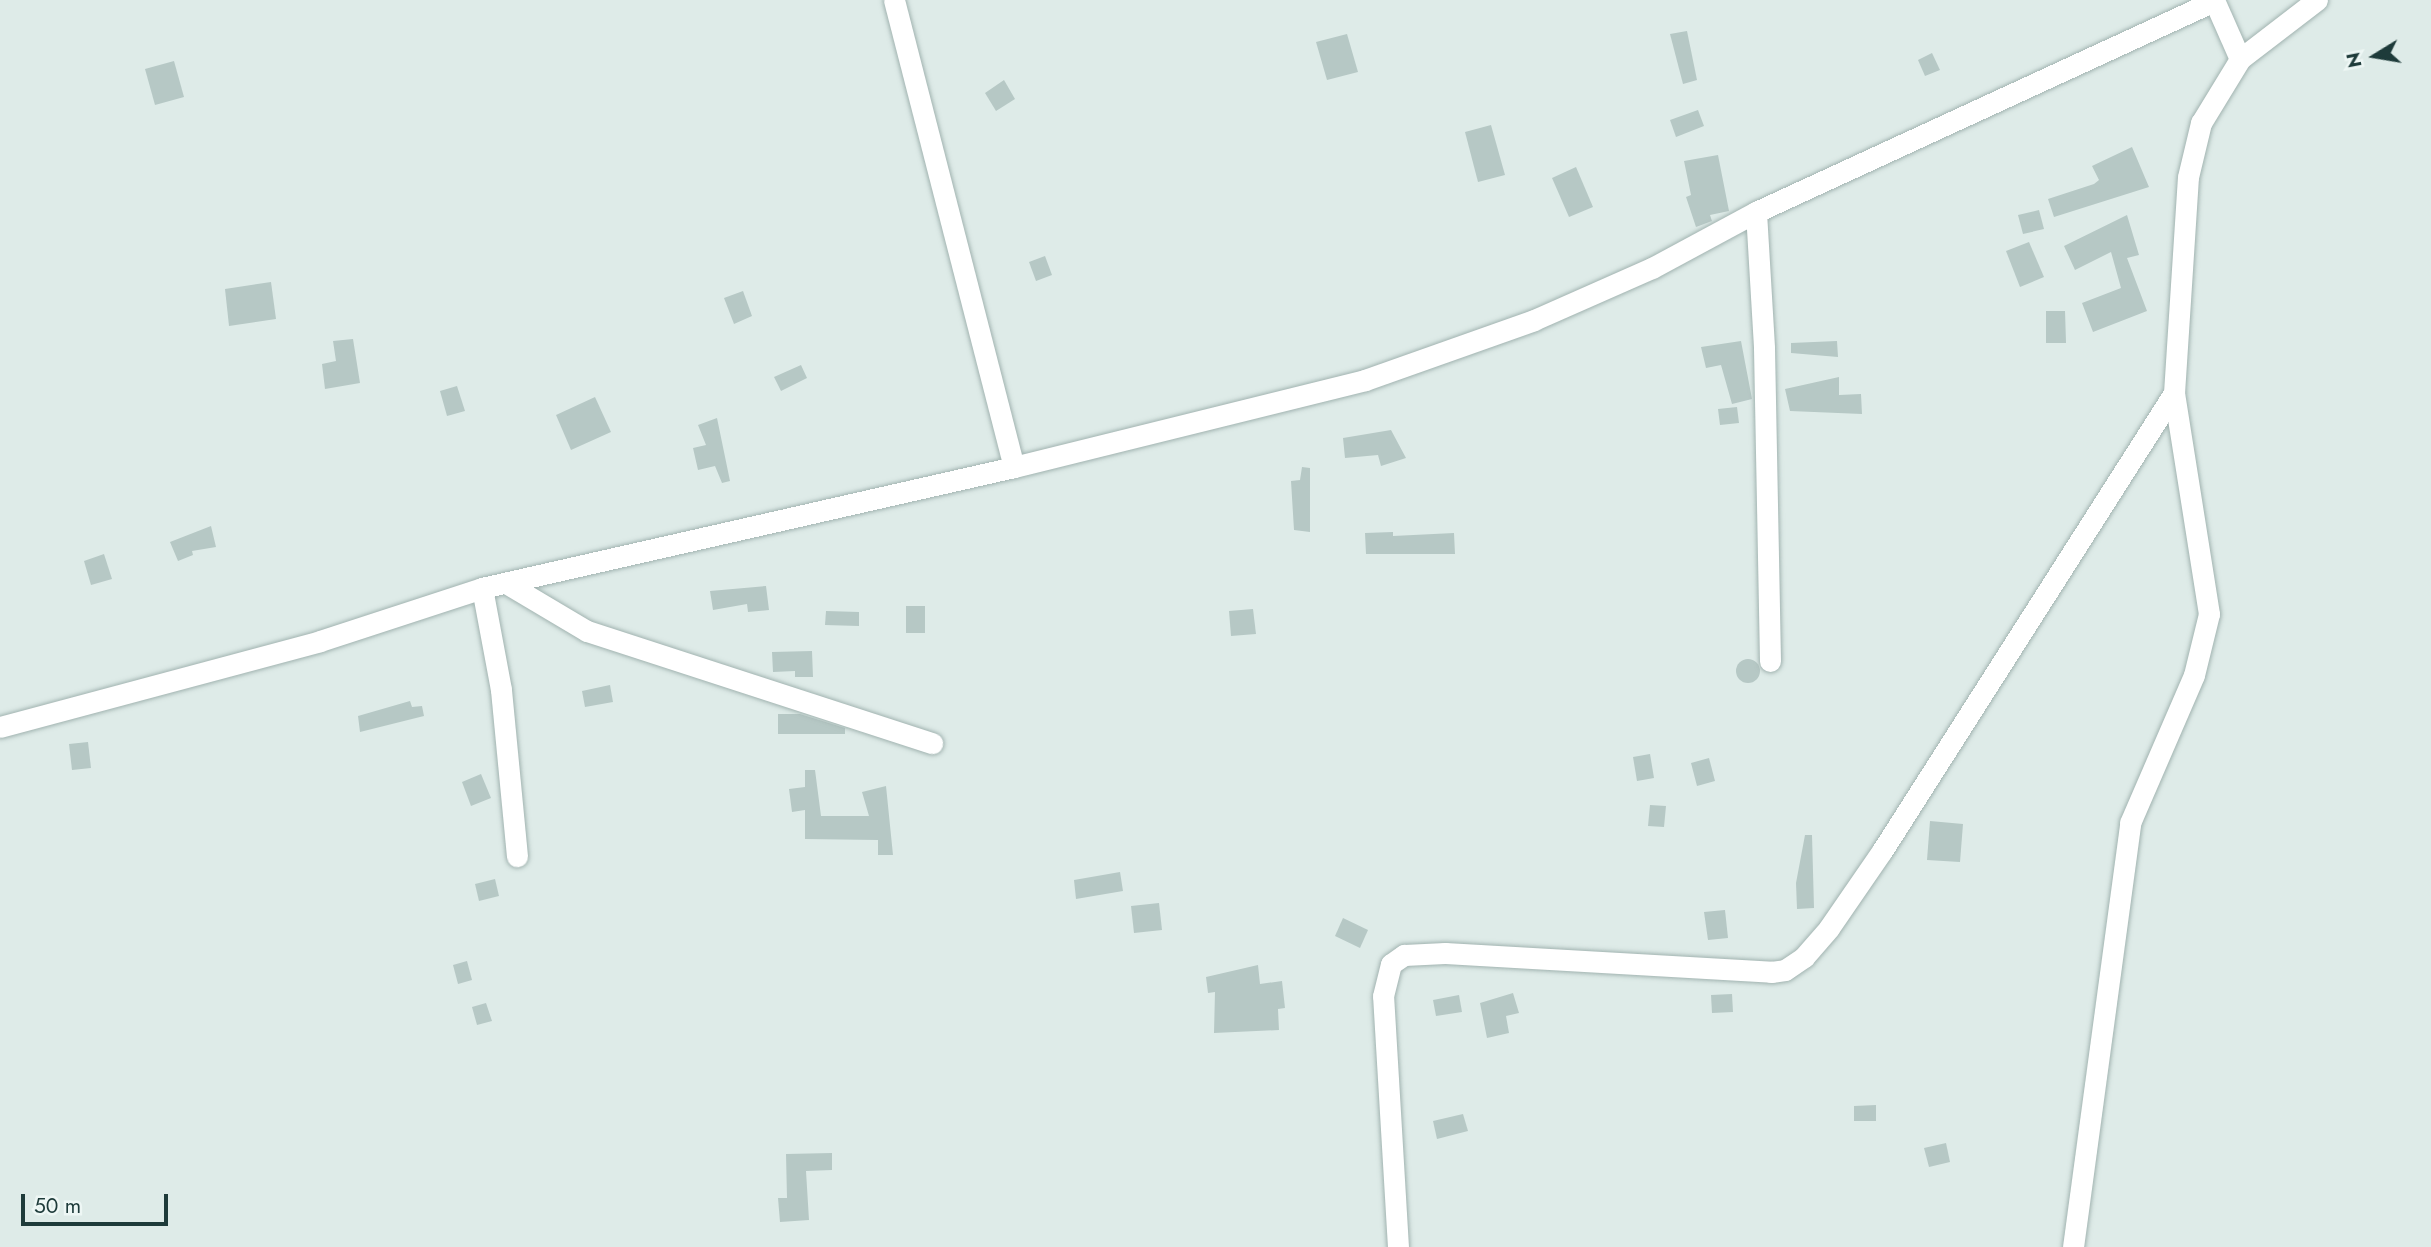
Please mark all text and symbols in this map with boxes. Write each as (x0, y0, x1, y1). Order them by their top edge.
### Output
north arrow (2340, 21, 2410, 91)
text: N (2339, 50, 2369, 70)
scale bar (24, 1180, 172, 1224)
text: 50 m (34, 1191, 81, 1221)

